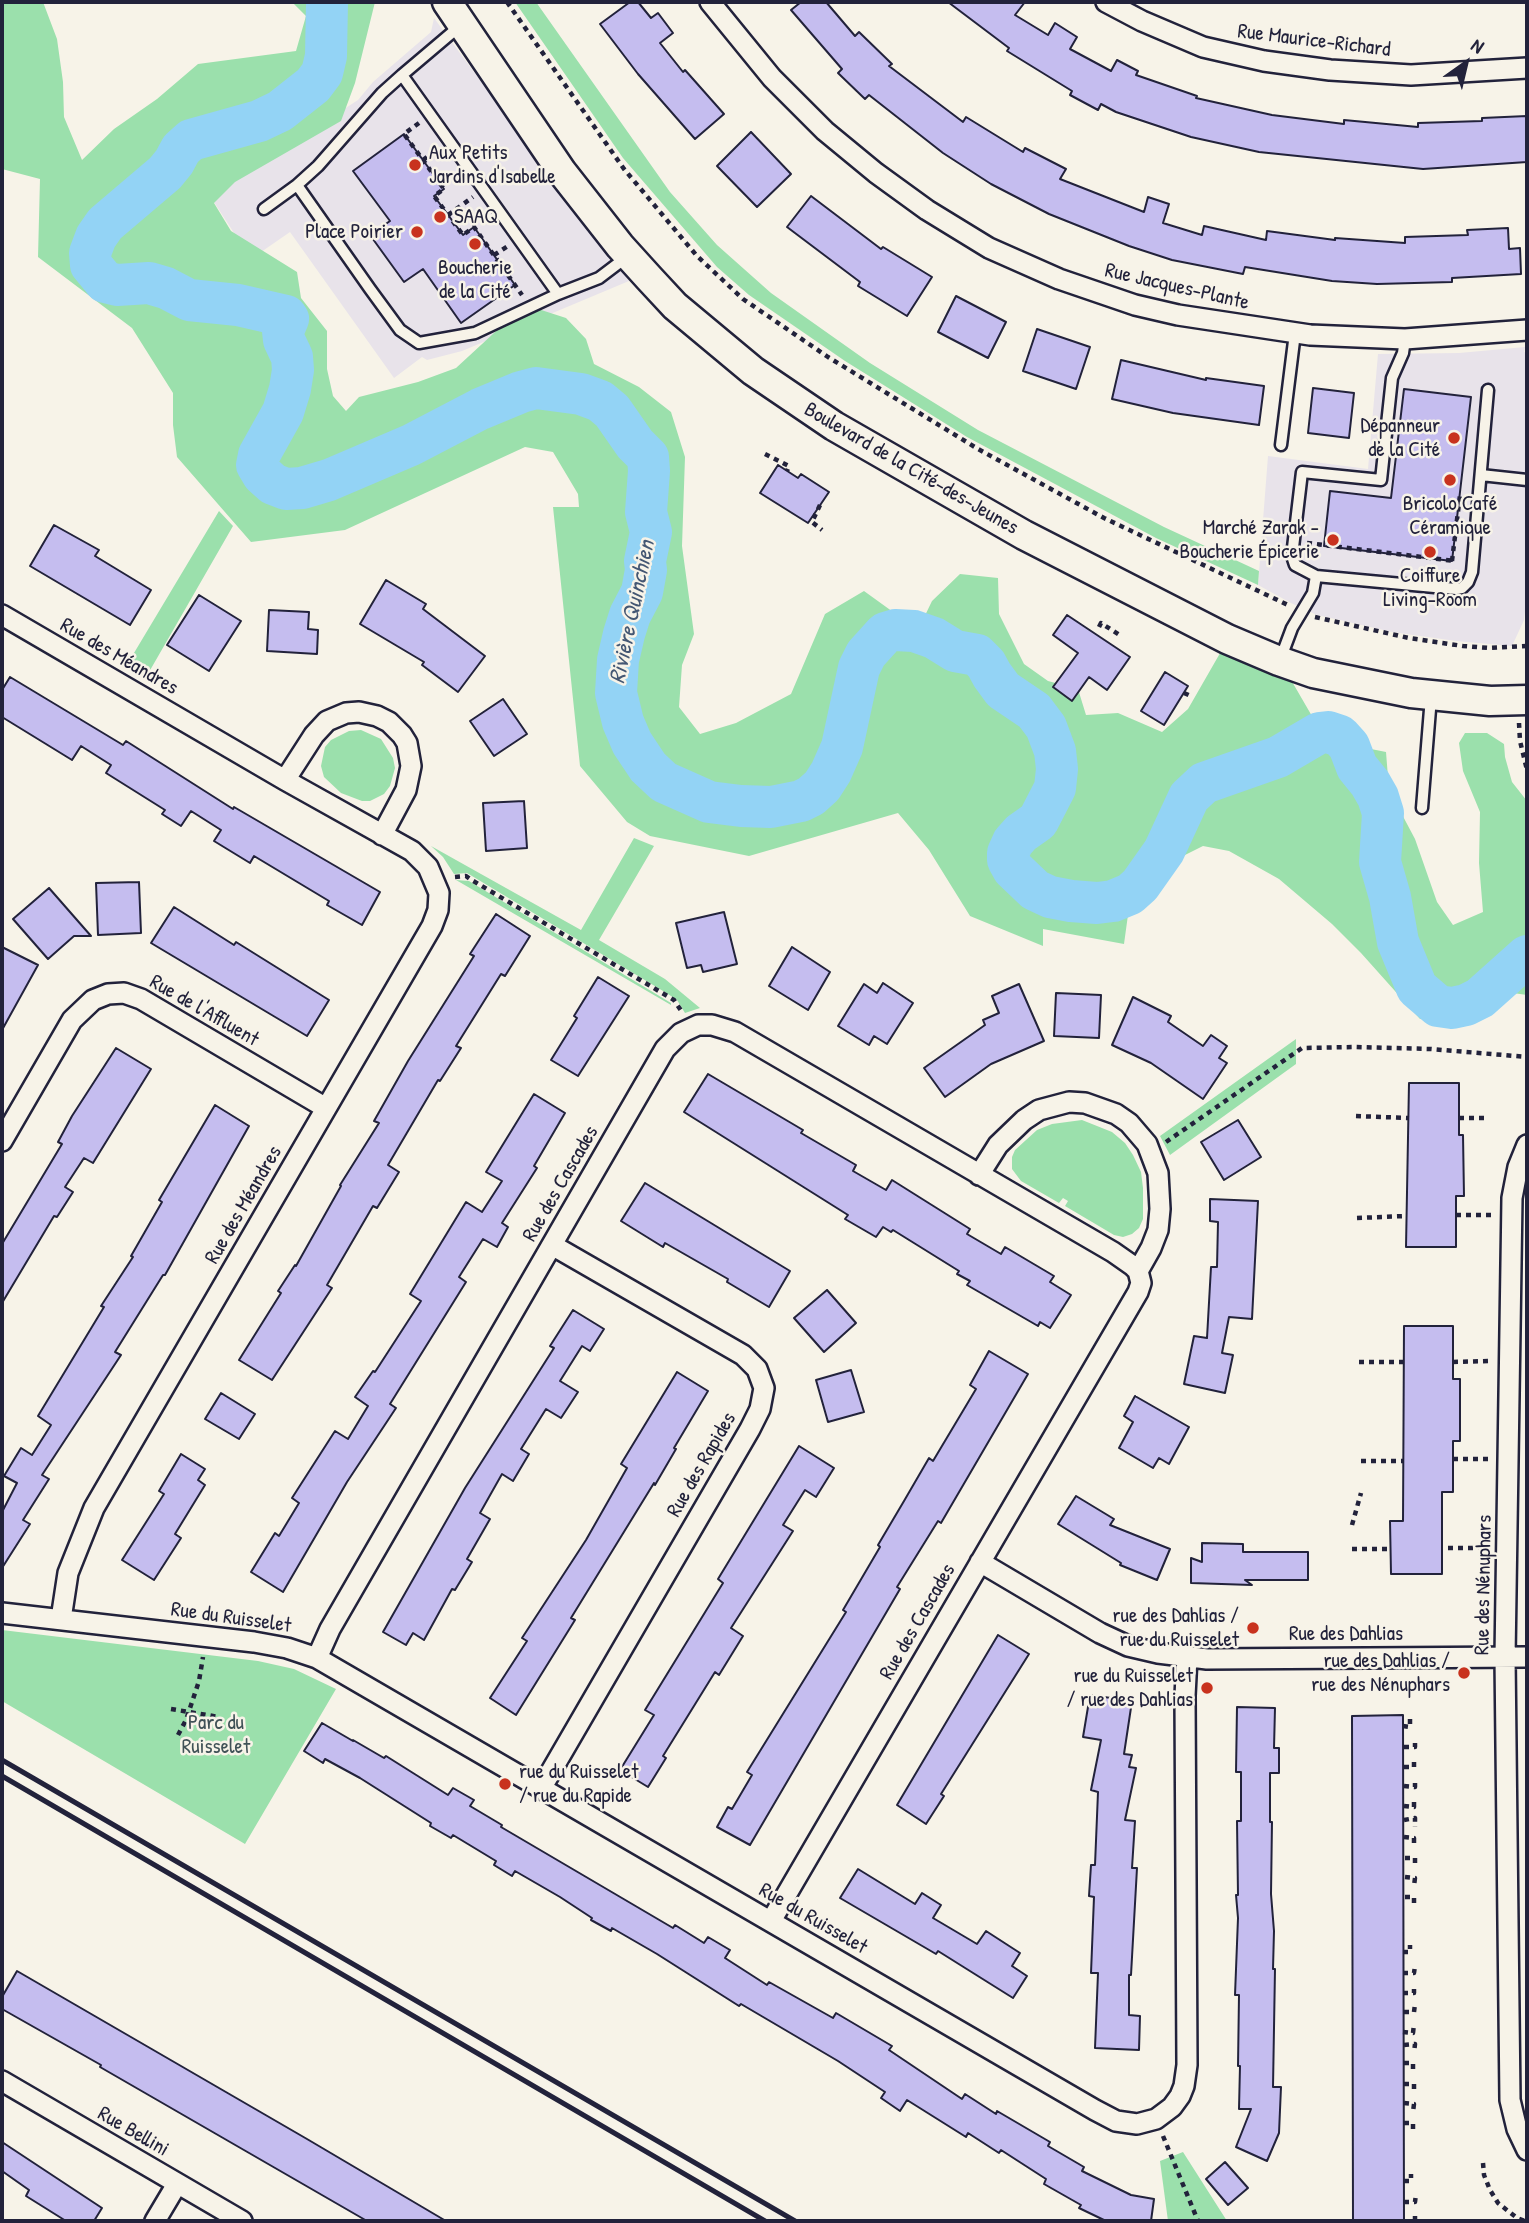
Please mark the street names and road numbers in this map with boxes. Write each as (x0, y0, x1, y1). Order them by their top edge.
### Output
street label: Rue Maurice-Richard (1236, 19, 1392, 63)
street label: Rue Jacques-Plante (1102, 258, 1252, 316)
street label: Boulevard de la Cité-des-Jeunes (799, 397, 1023, 541)
street label: Rue des Méandres (56, 613, 182, 701)
street label: Rue de l'Affluent (145, 970, 263, 1052)
street label: Rue des Cascades (518, 1122, 604, 1246)
street label: Rue des Méandres (200, 1142, 288, 1268)
street label: Rue des Rapides (662, 1408, 742, 1522)
street label: Rue des Nénuphars (1470, 1515, 1498, 1655)
street label: Rue des Cascades (875, 1560, 961, 1684)
street label: Rue du Ruisselet (169, 1597, 293, 1639)
street label: Rue des Dahlias (1289, 1621, 1403, 1647)
street label: Rue du Ruisselet (754, 1878, 872, 1960)
street label: Rue Bellini (93, 2102, 173, 2162)

